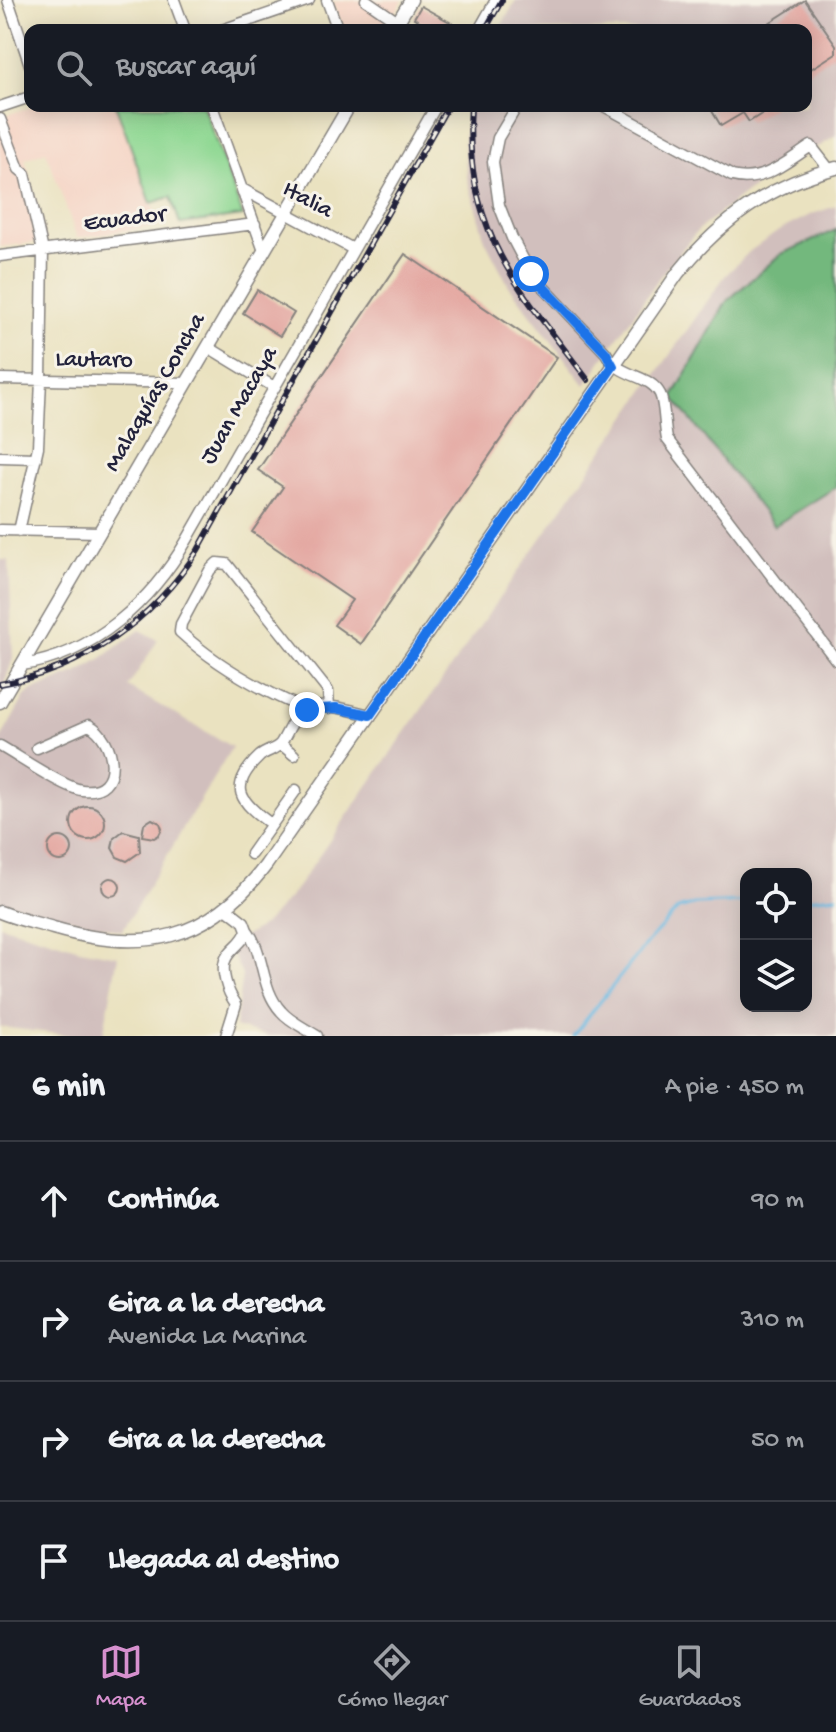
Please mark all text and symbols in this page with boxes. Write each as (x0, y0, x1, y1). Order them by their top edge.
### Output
search box (24, 24, 812, 112)
icon: search (52, 46, 96, 90)
text: Buscar aquí (116, 51, 256, 86)
street label: Italia (277, 176, 338, 226)
street label: Ecuador (82, 200, 170, 239)
route start (513, 256, 549, 292)
street label: Malaquías Concha (99, 308, 214, 478)
street label: Juan Macaya (195, 341, 286, 470)
street label: Lautaro (55, 346, 133, 376)
route end (289, 692, 325, 728)
map controls (740, 868, 812, 1012)
button: locate (740, 868, 812, 940)
button: layers (740, 940, 812, 1012)
text: 6 min (32, 1068, 105, 1108)
text: A pie · 450 m (665, 1073, 804, 1104)
icon: ahead (32, 1179, 76, 1223)
text: Continúa (108, 1184, 218, 1219)
text: 90 m (752, 1186, 804, 1217)
text: Gira a la derecha (108, 1288, 324, 1323)
icon: right (32, 1299, 76, 1343)
text: 310 m (741, 1306, 804, 1337)
text: Avenida La Marina (108, 1323, 306, 1354)
icon: right (32, 1419, 76, 1463)
text: Gira a la derecha (108, 1424, 324, 1459)
text: 50 m (751, 1426, 804, 1457)
icon: arrive (32, 1539, 76, 1583)
text: Llegada al destino (108, 1544, 339, 1579)
tab: Mapa (96, 1640, 146, 1714)
tab: Cómo llegar (338, 1640, 447, 1714)
tab: Guardados (639, 1640, 740, 1714)

